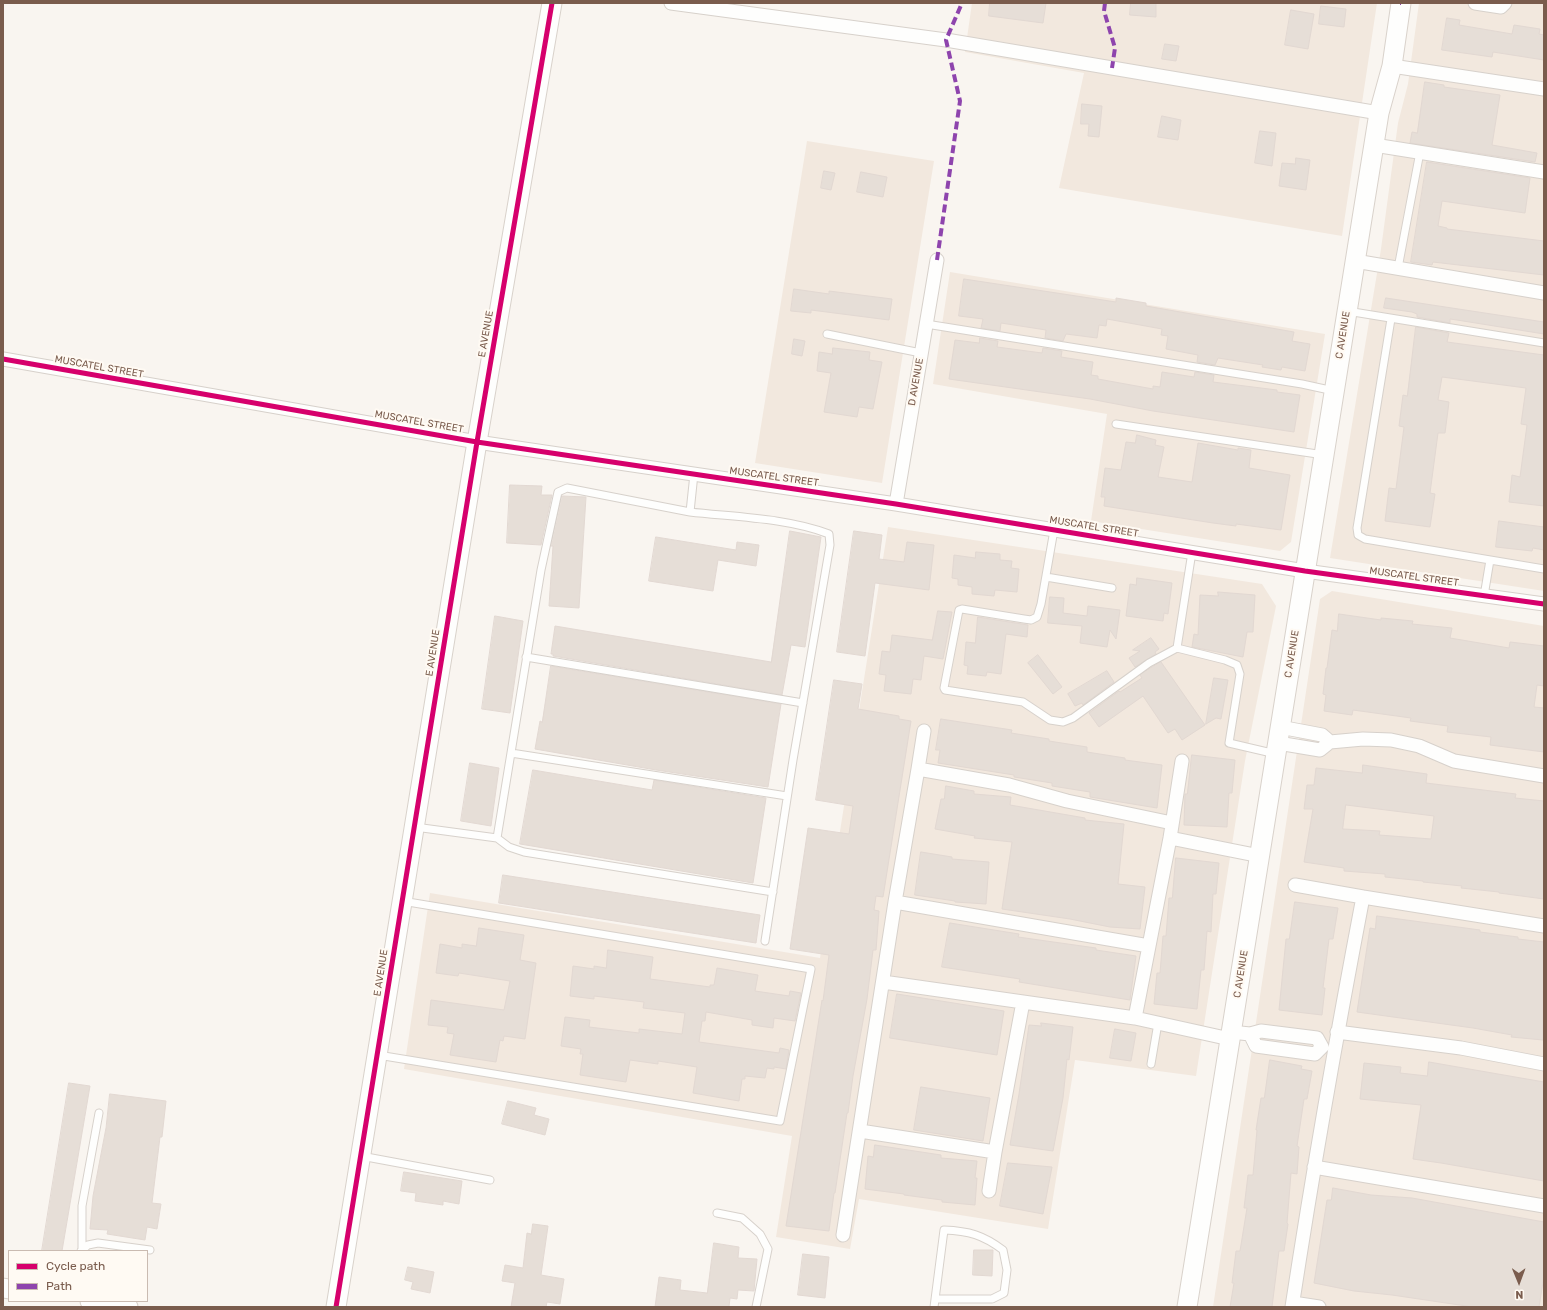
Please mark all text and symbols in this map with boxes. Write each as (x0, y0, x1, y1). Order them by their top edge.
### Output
street label: E AVENUE (476, 310, 496, 358)
street label: C AVENUE (1333, 310, 1353, 360)
street label: MUSCATEL STREET (54, 353, 144, 381)
street label: D AVENUE (906, 357, 926, 407)
street label: MUSCATEL STREET (374, 408, 464, 436)
street label: MUSCATEL STREET (729, 465, 819, 489)
street label: MUSCATEL STREET (1049, 514, 1139, 540)
street label: MUSCATEL STREET (1369, 565, 1459, 589)
street label: E AVENUE (423, 629, 443, 677)
street label: C AVENUE (1282, 629, 1302, 679)
street label: E AVENUE (371, 949, 391, 997)
street label: C AVENUE (1231, 949, 1251, 999)
legend (8, 1250, 148, 1302)
text: Cycle path (46, 1259, 105, 1273)
north arrow (1499, 1262, 1539, 1302)
text: Path (46, 1279, 72, 1293)
text: N (1515, 1288, 1523, 1301)

